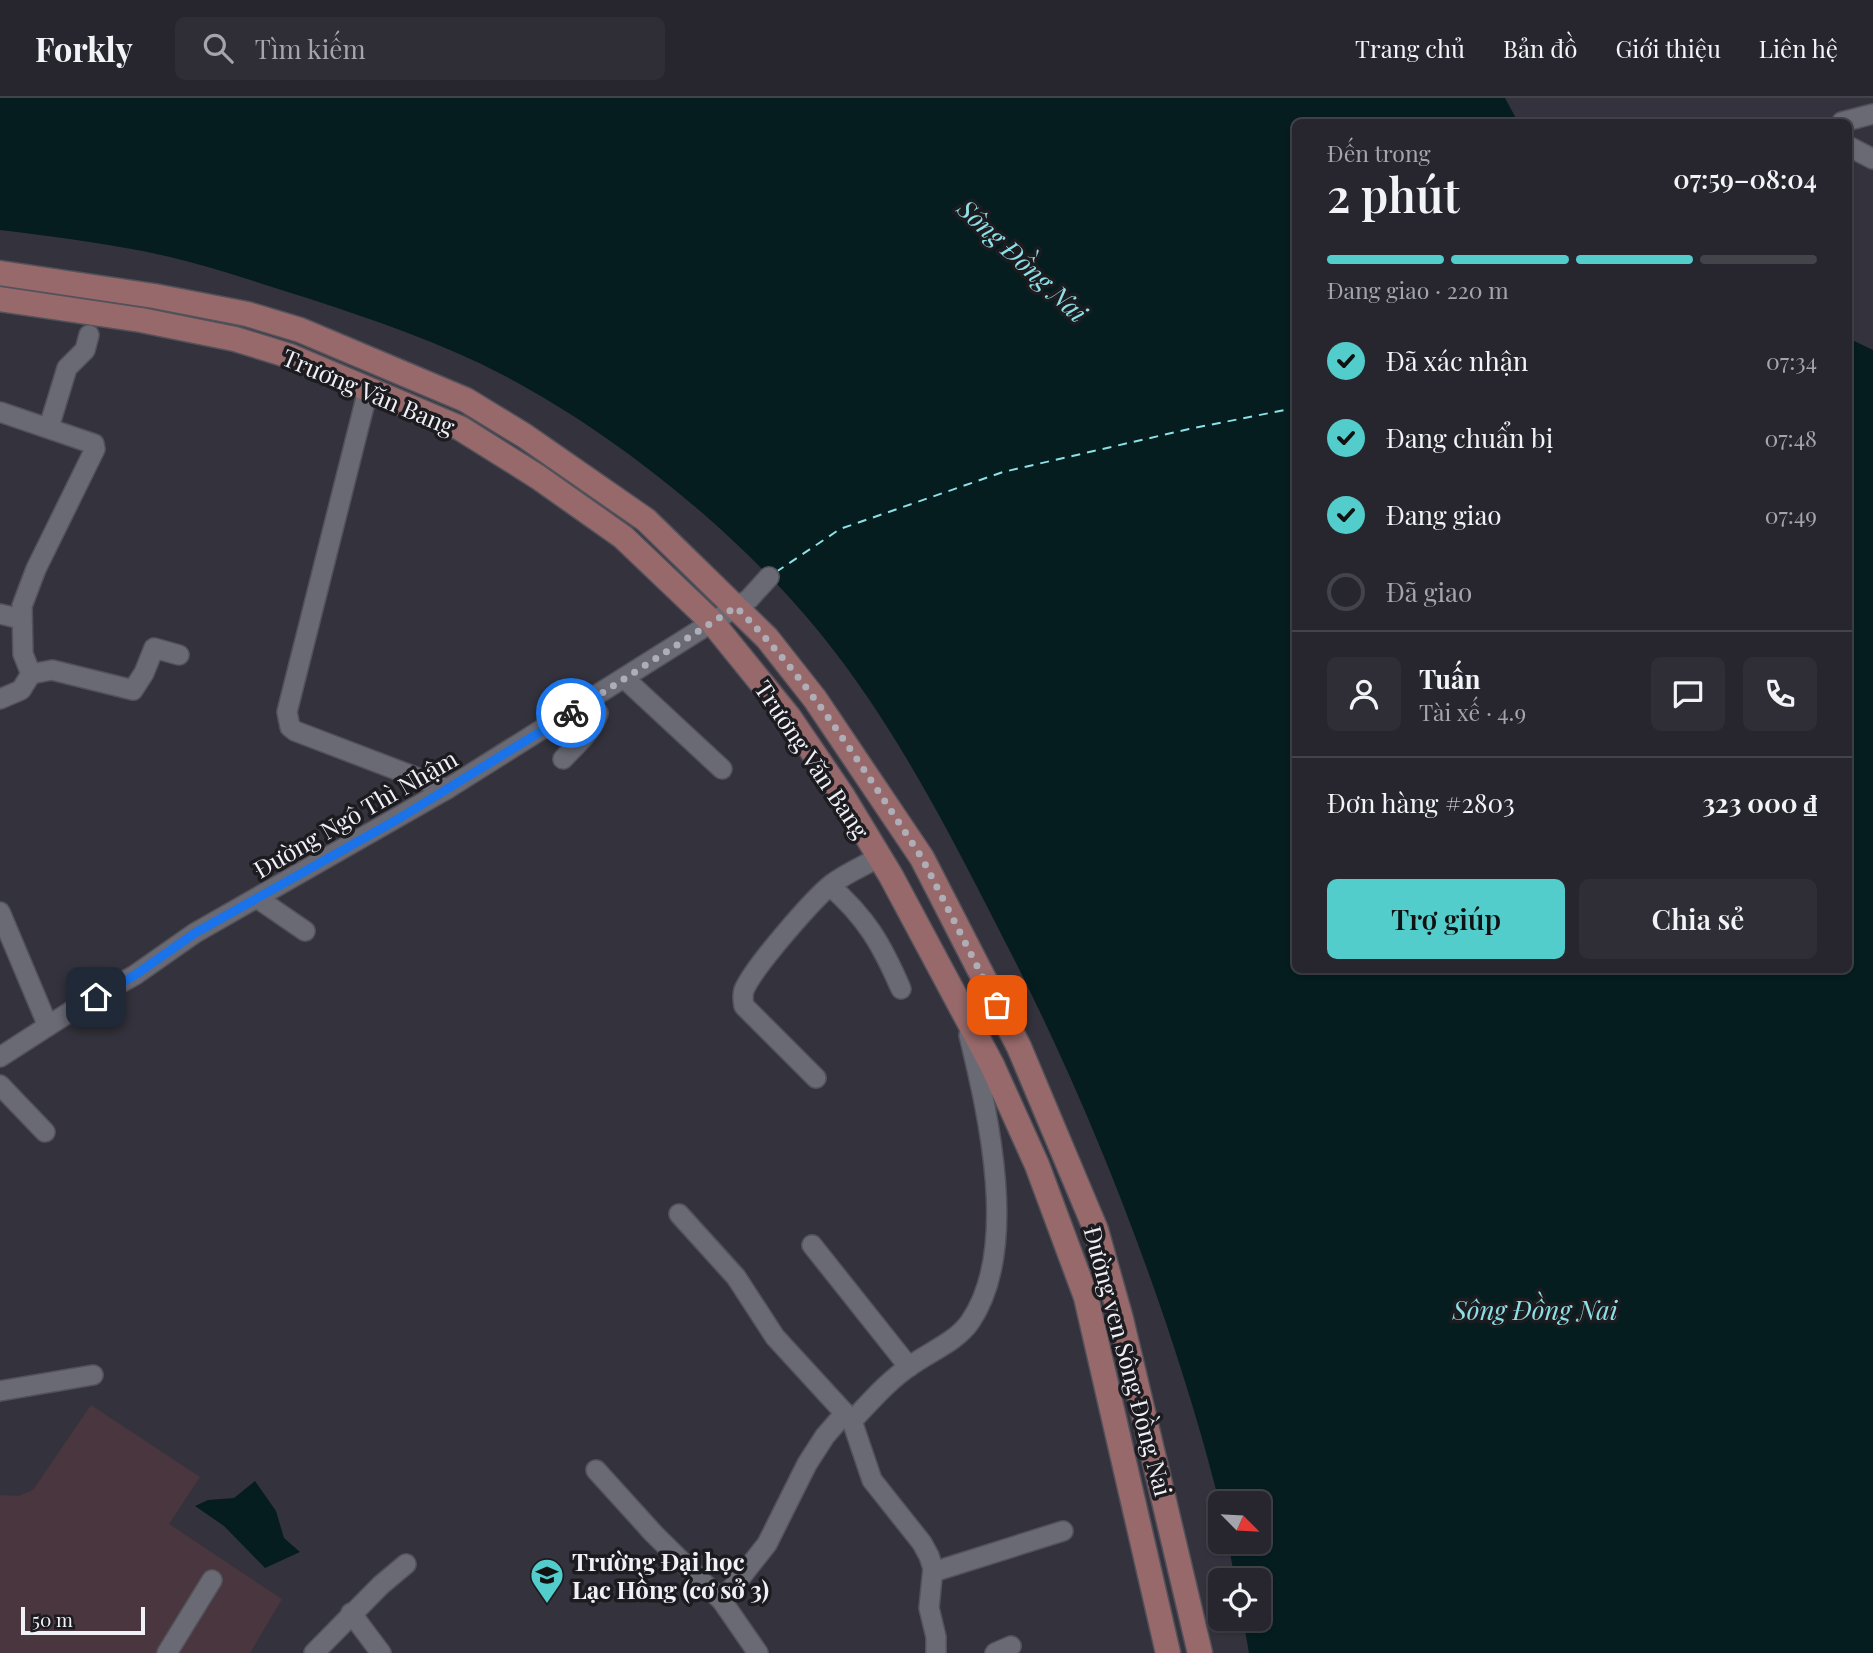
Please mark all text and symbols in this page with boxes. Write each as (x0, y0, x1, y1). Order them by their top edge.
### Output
search box (175, 17, 665, 80)
text: Forkly (35, 26, 133, 70)
icon: search (199, 29, 237, 67)
text: Tìm kiếm (255, 31, 366, 66)
text: Trang chủ (1355, 32, 1465, 64)
text: Bản đồ (1503, 32, 1577, 64)
text: Giới thiệu (1615, 32, 1721, 64)
text: Liên hệ (1759, 32, 1838, 64)
text: Đến trong (1327, 137, 1431, 168)
text: 07:59–08:04 (1673, 161, 1817, 196)
text: 2 phút (1327, 163, 1460, 225)
water label: Sông Đồng Nai (950, 189, 1097, 330)
text: Đang giao · 220 m (1327, 274, 1509, 305)
street label: Trương Văn Bang (278, 340, 460, 442)
icon: check (1327, 342, 1365, 380)
text: Đã xác nhận (1386, 343, 1528, 378)
text: 07:34 (1766, 345, 1817, 376)
icon: check (1327, 419, 1365, 457)
text: Đang chuẩn bị (1386, 420, 1553, 455)
text: 07:48 (1764, 422, 1817, 453)
icon: check (1327, 496, 1365, 534)
text: Đang giao (1386, 497, 1502, 532)
text: 07:49 (1765, 499, 1817, 530)
text: Đã giao (1386, 574, 1472, 609)
button: person (1327, 657, 1401, 731)
button: chat (1651, 657, 1725, 731)
button: phone (1743, 657, 1817, 731)
text: Tuấn (1419, 661, 1480, 696)
street label: Trương Văn Bang (748, 674, 878, 845)
courier (536, 678, 606, 748)
icon: bike (552, 694, 590, 732)
text: Tài xế · 4.9 (1419, 696, 1526, 727)
street label: Đường Ngô Thì Nhậm (247, 742, 463, 884)
text: Đơn hàng #2803 (1327, 785, 1515, 820)
text: 323 000 ₫ (1702, 785, 1817, 820)
button: Trợ giúp (1327, 879, 1565, 959)
button: Chia sẻ (1579, 879, 1817, 959)
pin (66, 967, 126, 1027)
pin (967, 975, 1027, 1035)
icon: home (77, 978, 115, 1016)
icon: bag (978, 986, 1016, 1024)
street label: Đường ven Sông Đồng Nai (1078, 1222, 1181, 1499)
water label: Sông Đồng Nai (1451, 1291, 1619, 1327)
north arrow (1208, 1491, 1270, 1554)
map controls (1208, 1491, 1271, 1631)
place label: Trường Đại học Lạc Hồng (cơ sở 3) (572, 1545, 769, 1605)
school or university icon: Trường Đại học Lạc Hồng (cơ sở 3) (528, 1556, 566, 1605)
button: locate (1208, 1568, 1271, 1631)
scale bar (21, 1604, 145, 1636)
text: 50 m (32, 1606, 73, 1632)

